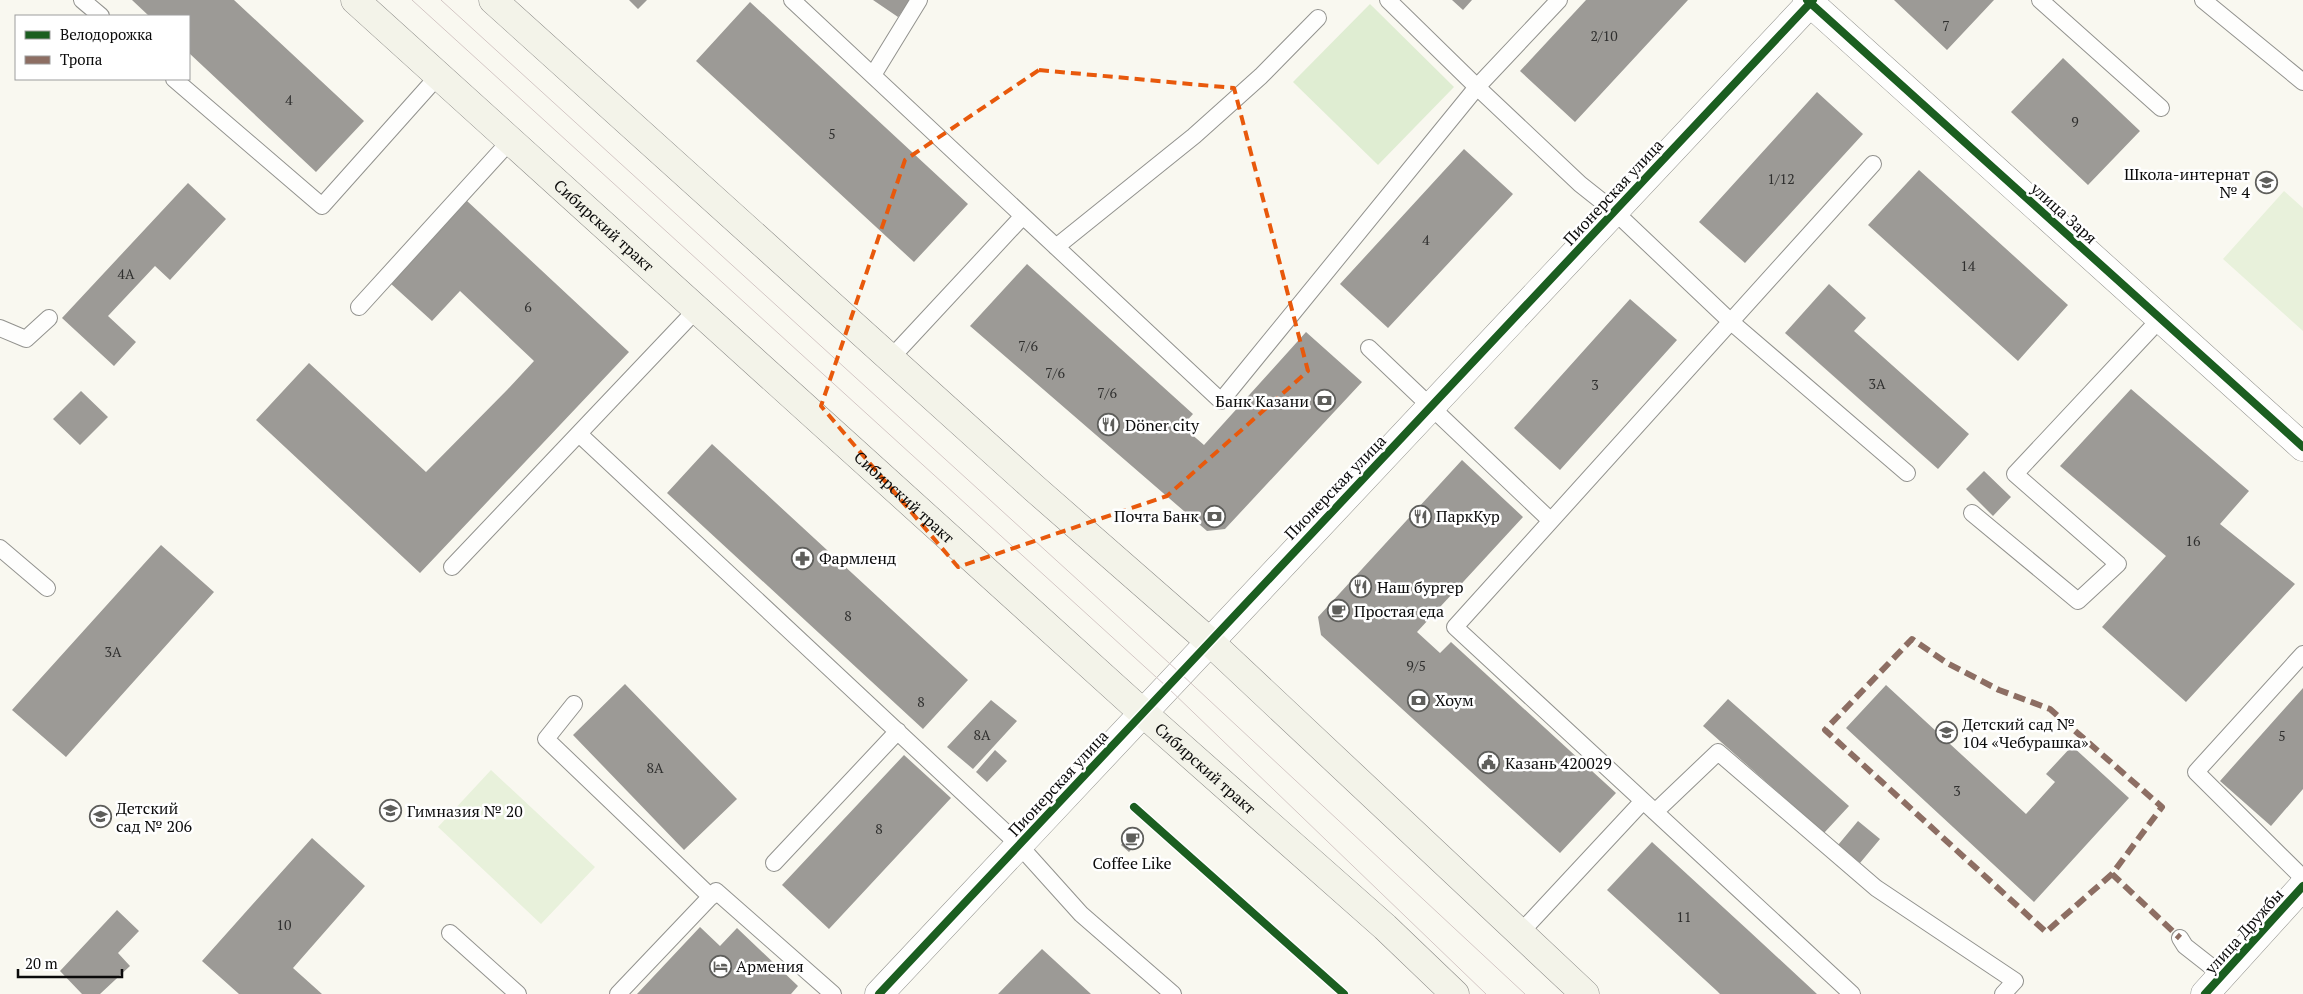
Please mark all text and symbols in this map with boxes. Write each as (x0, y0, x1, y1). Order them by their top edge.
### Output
legend (15, 15, 190, 80)
house number: 7 (1942, 16, 1950, 35)
text: Велодорожка (60, 24, 153, 44)
house number: 2/10 (1590, 26, 1618, 45)
text: Тропа (60, 49, 103, 69)
house number: 4 (285, 90, 293, 109)
house number: 9 (2071, 112, 2079, 131)
house number: 5 (828, 124, 836, 143)
street label: Пионерская улица (1558, 134, 1668, 250)
place label: Школа-интернат № 4 (2124, 163, 2250, 203)
house number: 1/12 (1767, 169, 1795, 188)
school or university icon: Школа-интернат № 4 (2254, 171, 2278, 195)
street label: Сибирский тракт (549, 174, 659, 277)
street label: улица Заря (2025, 177, 2102, 249)
house number: 4 (1422, 230, 1430, 249)
house number: 14 (1961, 256, 1976, 275)
house number: 4А (117, 264, 135, 283)
house number: 6 (524, 297, 532, 316)
house number: 7/6 (1018, 336, 1038, 355)
house number: 7/6 (1045, 363, 1065, 382)
house number: 3А (1868, 374, 1886, 393)
house number: 3 (1591, 375, 1599, 394)
house number: 7/6 (1097, 383, 1117, 402)
bank icon: Банк Казани (1313, 389, 1337, 413)
place label: Банк Казани (1215, 390, 1309, 412)
restaurant icon: Döner city (1097, 413, 1121, 437)
place label: Döner city (1125, 414, 1200, 436)
street label: Пионерская улица (1279, 430, 1391, 544)
street label: Сибирский тракт (850, 446, 959, 548)
bank icon: Почта Банк (1203, 504, 1227, 528)
restaurant icon: ПаркКур (1408, 504, 1432, 528)
place label: Почта Банк (1114, 505, 1199, 527)
place label: ПаркКур (1436, 505, 1500, 527)
house number: 16 (2186, 531, 2201, 550)
pharmacy icon: Фармленд (791, 546, 815, 570)
place label: Фармленд (819, 547, 896, 569)
restaurant icon: Наш бургер (1349, 575, 1373, 599)
place label: Наш бургер (1377, 576, 1464, 598)
cafe icon: Простая еда (1326, 599, 1350, 623)
place label: Простая еда (1354, 600, 1444, 622)
house number: 8 (844, 606, 852, 625)
house number: 3А (104, 642, 122, 661)
house number: 9/5 (1406, 656, 1426, 675)
bank icon: Хоум (1407, 688, 1431, 712)
place label: Хоум (1435, 689, 1474, 711)
house number: 8 (917, 692, 925, 711)
place label: Детский сад № 104 «Чебурашка» (1962, 713, 2089, 753)
street label: Сибирский тракт (1150, 717, 1261, 819)
school or university icon: Детский сад № 104 «Чебурашка» (1934, 721, 1958, 745)
house number: 8А (973, 725, 991, 744)
street label: Пионерская улица (1003, 725, 1113, 841)
house number: 5 (2278, 726, 2286, 745)
public building icon: Казань 420029 (1477, 751, 1501, 775)
place label: Казань 420029 (1505, 752, 1612, 774)
house number: 8А (646, 758, 664, 777)
house number: 3 (1953, 781, 1961, 800)
place label: Детский сад № 206 (116, 797, 193, 837)
school or university icon: Гимназия № 20 (379, 799, 403, 823)
place label: Гимназия № 20 (407, 800, 523, 822)
school or university icon: Детский сад № 206 (88, 805, 112, 829)
house number: 8 (875, 819, 883, 838)
cafe icon: Coffee Like (1120, 827, 1144, 851)
place label: Coffee Like (1092, 852, 1172, 874)
street label: улица Дружбы (2199, 883, 2288, 979)
house number: 11 (1677, 907, 1691, 926)
house number: 10 (277, 915, 291, 934)
scale bar (18, 946, 121, 978)
text: 20 m (25, 953, 58, 973)
hotel icon: Армения (708, 954, 732, 978)
place label: Армения (736, 955, 804, 977)

